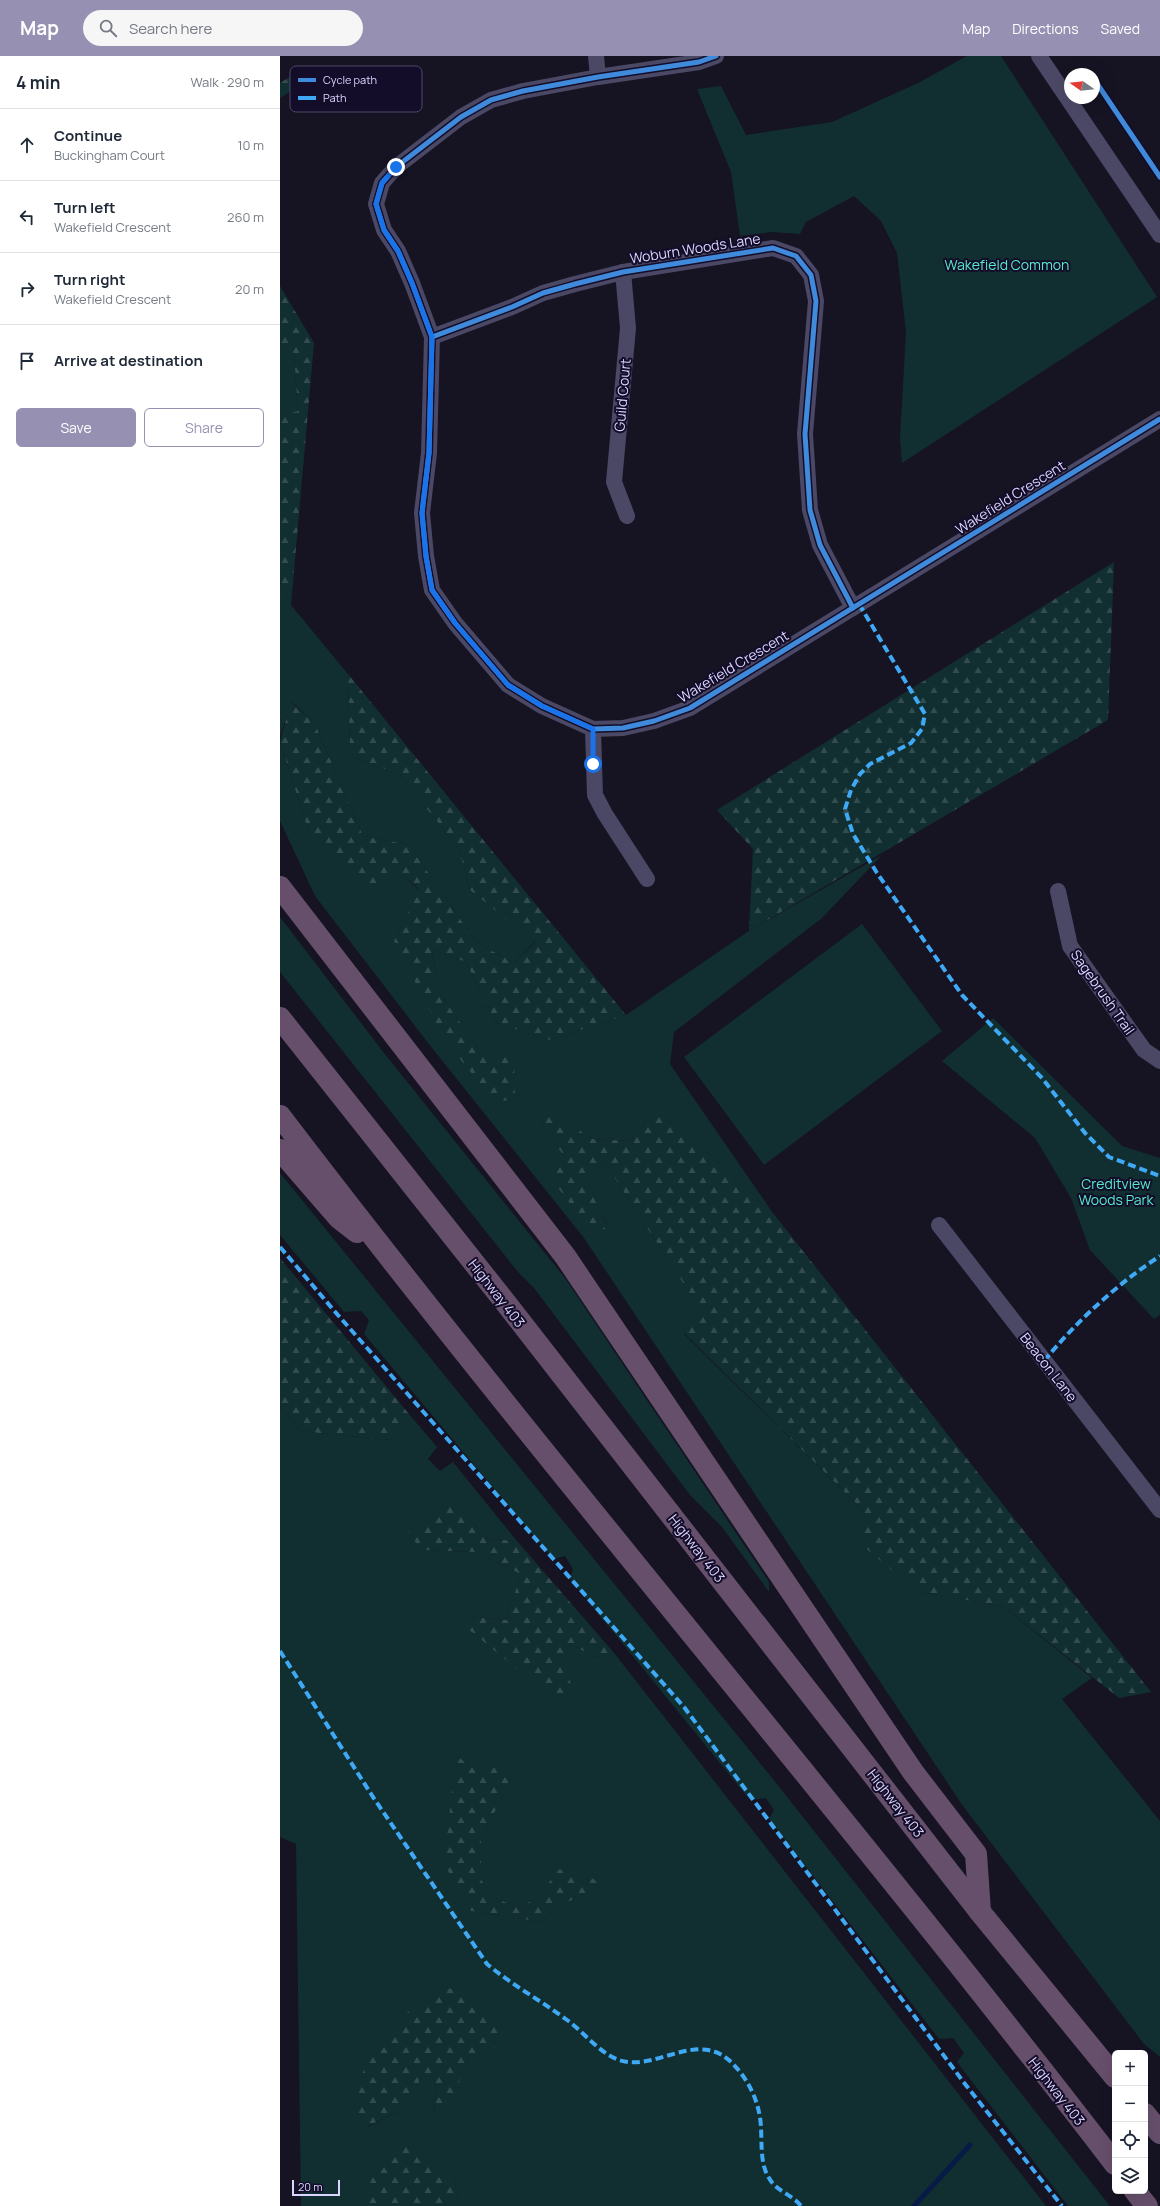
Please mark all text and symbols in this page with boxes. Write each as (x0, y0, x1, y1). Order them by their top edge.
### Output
search box (83, 10, 363, 46)
text: Map (20, 15, 59, 41)
icon: search (97, 17, 119, 39)
text: Search here (129, 18, 212, 39)
text: Map (962, 19, 990, 38)
text: Directions (1012, 19, 1079, 38)
text: Saved (1101, 19, 1140, 38)
legend (290, 66, 422, 112)
north arrow (1064, 68, 1100, 104)
text: 4 min (16, 71, 60, 94)
text: Cycle path (323, 72, 377, 87)
text: Walk · 290 m (191, 73, 264, 91)
text: Path (323, 90, 346, 105)
text: Continue (54, 125, 122, 146)
icon: ahead (16, 134, 38, 156)
text: 10 m (237, 136, 264, 154)
text: Buckingham Court (54, 146, 165, 164)
route end (387, 158, 405, 176)
text: Turn left (54, 197, 116, 218)
icon: left (16, 206, 38, 228)
text: 260 m (227, 208, 264, 226)
text: Wakefield Crescent (54, 218, 171, 236)
street label: Woburn Woods Lane (628, 228, 762, 268)
park label: Wakefield Common (945, 255, 1069, 274)
text: Turn right (54, 269, 125, 290)
icon: right (16, 278, 38, 300)
text: 20 m (235, 280, 264, 298)
text: Wakefield Crescent (54, 290, 171, 308)
icon: arrive (16, 350, 38, 372)
text: Arrive at destination (54, 350, 203, 371)
street label: Guild Court (609, 357, 635, 432)
button: Save (16, 408, 136, 447)
button: Share (144, 408, 264, 447)
street label: Wakefield Crescent (951, 455, 1069, 538)
street label: Wakefield Crescent (674, 625, 792, 707)
route start (584, 755, 602, 773)
street label: Sagebrush Trail (1067, 946, 1139, 1038)
park label: Creditview Woods Park (1078, 1174, 1155, 1209)
street label: Highway 403 (464, 1255, 530, 1331)
street label: Beacon Lane (1016, 1329, 1082, 1405)
street label: Highway 403 (664, 1510, 730, 1586)
street label: Highway 403 (863, 1765, 929, 1841)
map controls (1112, 2050, 1148, 2194)
button: + (1112, 2050, 1148, 2086)
street label: Highway 403 (1024, 2053, 1090, 2129)
button: − (1112, 2086, 1148, 2122)
button: locate (1112, 2122, 1148, 2158)
button: layers (1112, 2158, 1148, 2194)
scale bar (292, 2178, 340, 2197)
text: 20 m (298, 2179, 323, 2194)

